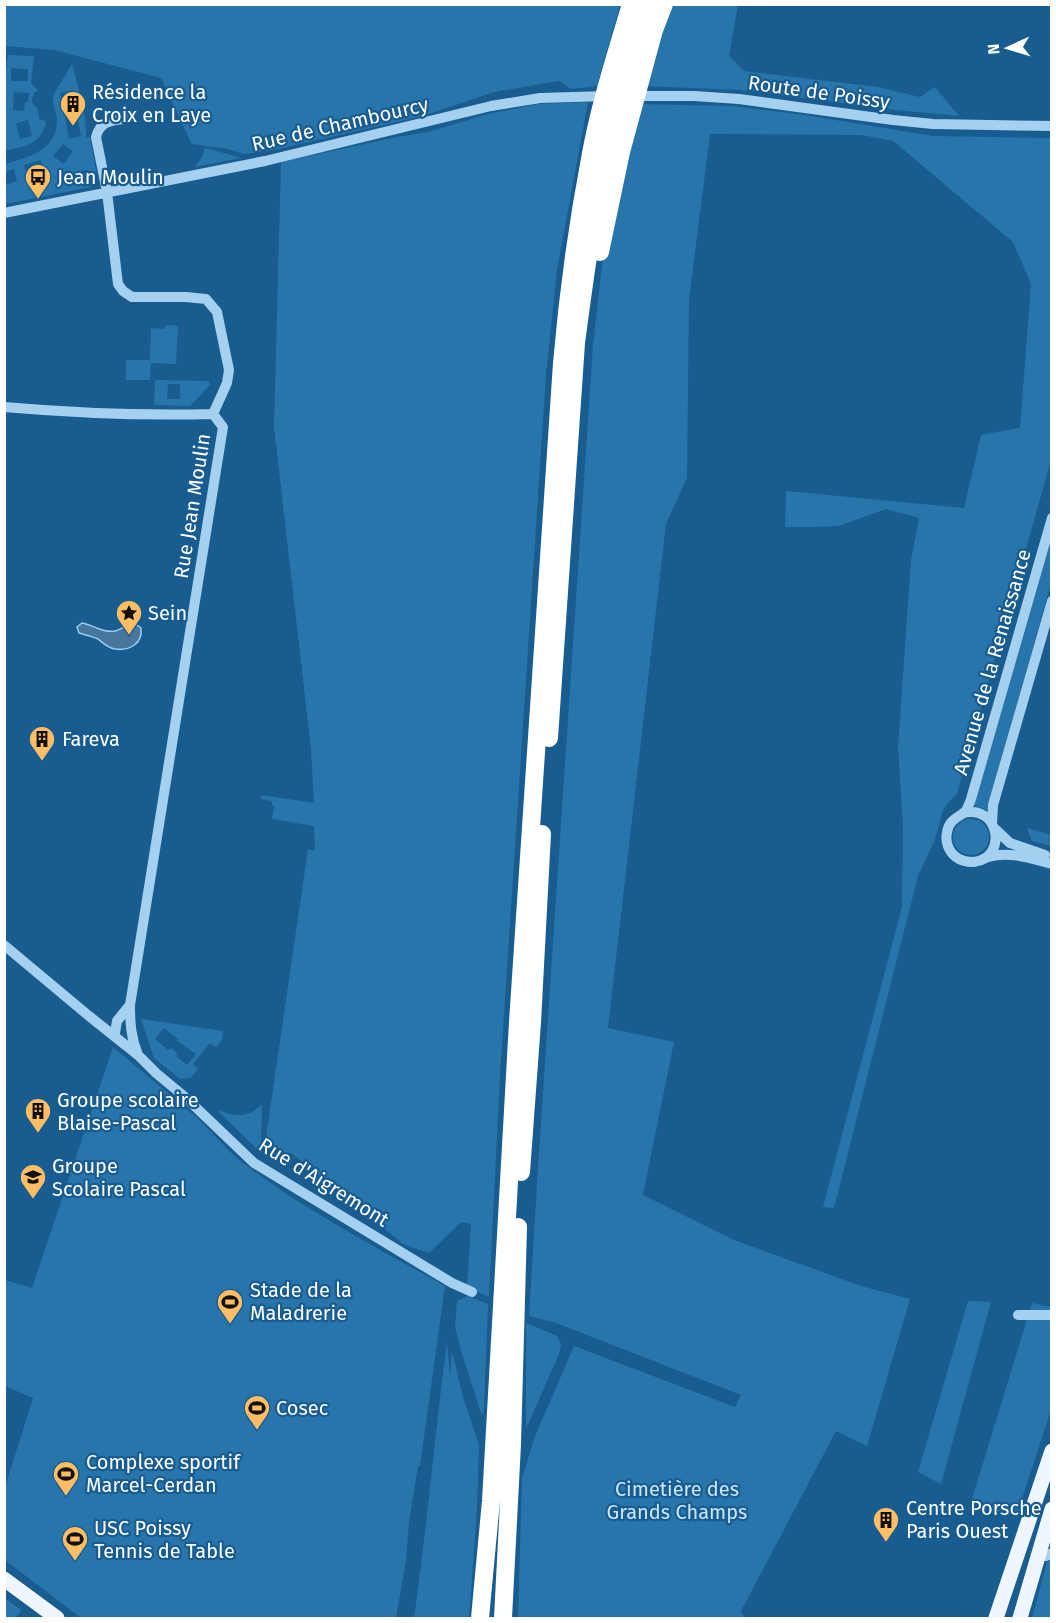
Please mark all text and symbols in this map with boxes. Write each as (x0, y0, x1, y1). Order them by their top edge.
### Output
north arrow (978, 18, 1038, 78)
text: N (984, 43, 1003, 55)
street label: Route de Poissy (747, 70, 891, 114)
place label: Résidence la Croix en Laye (92, 80, 211, 127)
building icon: Résidence la Croix en Laye (58, 89, 88, 127)
street label: Rue de Chambourcy (249, 92, 431, 156)
bus stop icon: Jean Moulin (23, 162, 53, 200)
place label: Jean Moulin (57, 165, 164, 189)
street label: Rue Jean Moulin (169, 432, 215, 580)
street label: Avenue de la Renaissance (948, 546, 1036, 778)
place icon: Sein (114, 598, 144, 636)
place label: Sein (148, 601, 187, 625)
building icon: Fareva (27, 724, 57, 762)
place label: Fareva (62, 727, 120, 751)
place label: Groupe scolaire Blaise-Pascal (57, 1088, 199, 1135)
building icon: Groupe scolaire Blaise-Pascal (23, 1096, 53, 1134)
street label: Rue d'Aigremont (254, 1132, 394, 1232)
place label: Groupe Scolaire Pascal (52, 1154, 186, 1201)
school or university icon: Groupe Scolaire Pascal (18, 1162, 48, 1200)
place label: Stade de la Maladrerie (250, 1278, 352, 1325)
sports icon: Stade de la Maladrerie (215, 1287, 245, 1325)
sports icon: Cosec (242, 1393, 272, 1431)
place label: Cosec (276, 1396, 328, 1420)
place label: Complexe sportif Marcel-Cerdan (86, 1450, 241, 1497)
sports icon: Complexe sportif Marcel-Cerdan (51, 1459, 81, 1497)
park label: Cimetière des Grands Champs (607, 1477, 747, 1524)
place label: Centre Porsche Paris Ouest (906, 1496, 1042, 1543)
building icon: Centre Porsche Paris Ouest (871, 1505, 901, 1543)
place label: USC Poissy Tennis de Table (94, 1516, 235, 1563)
sports icon: USC Poissy Tennis de Table (60, 1524, 90, 1562)

